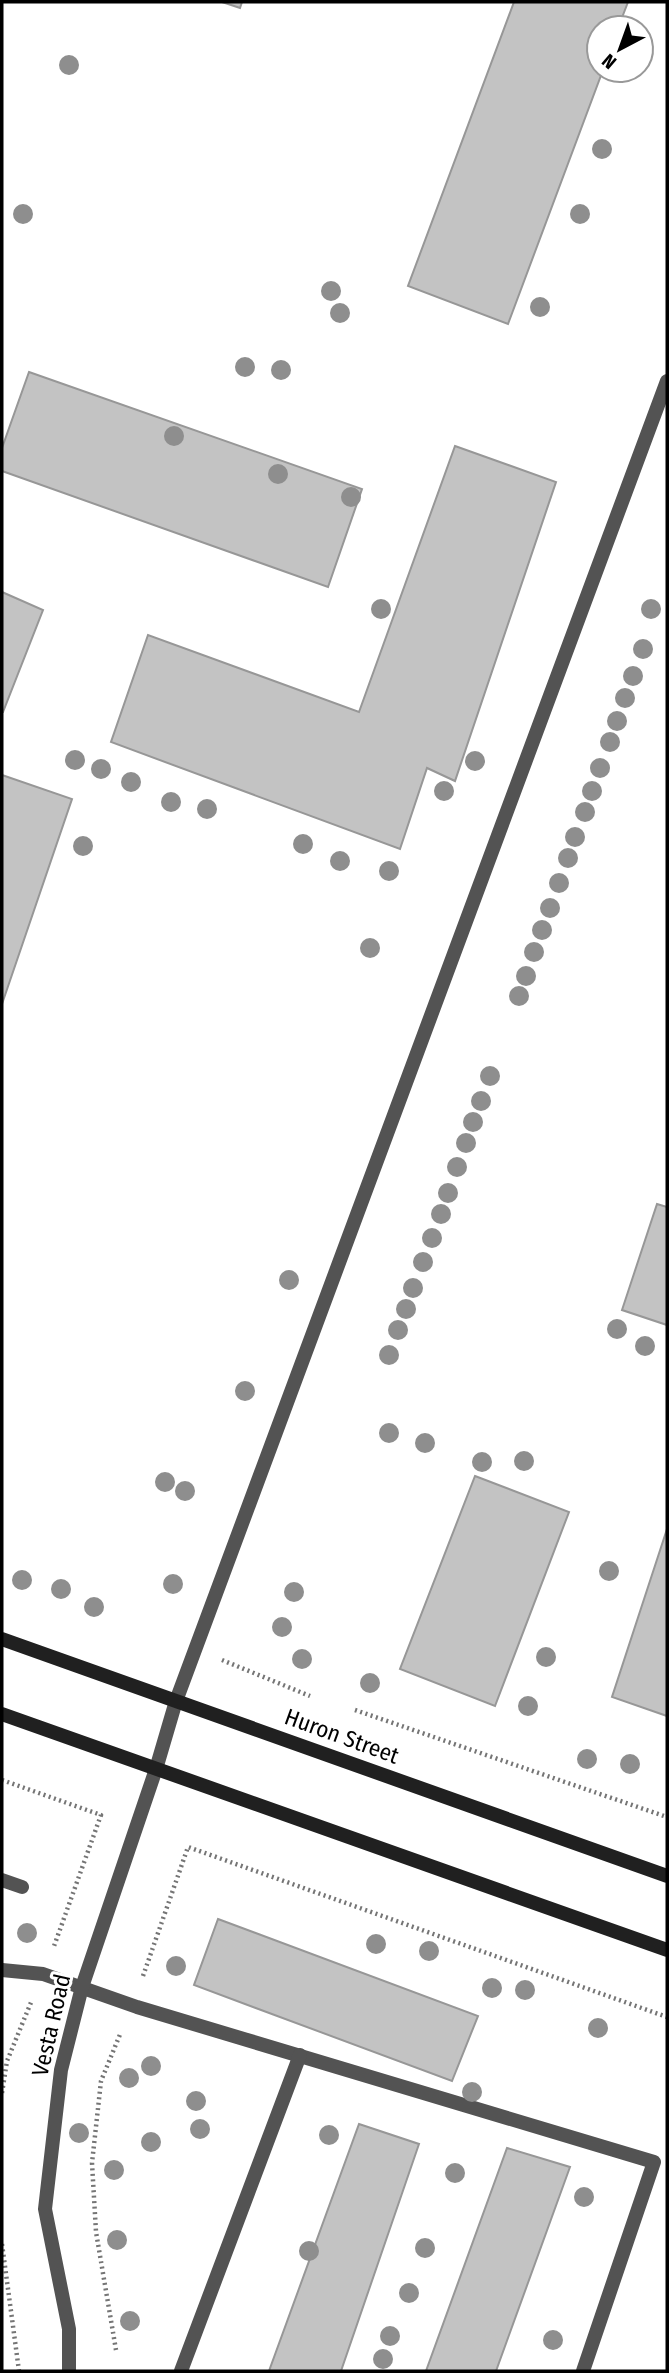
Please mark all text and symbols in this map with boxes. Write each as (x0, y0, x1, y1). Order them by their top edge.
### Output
north arrow (585, 14, 655, 84)
text: N (597, 49, 621, 74)
street label: Huron Street (281, 1702, 403, 1770)
street label: Vesta Road (26, 1971, 76, 2079)

